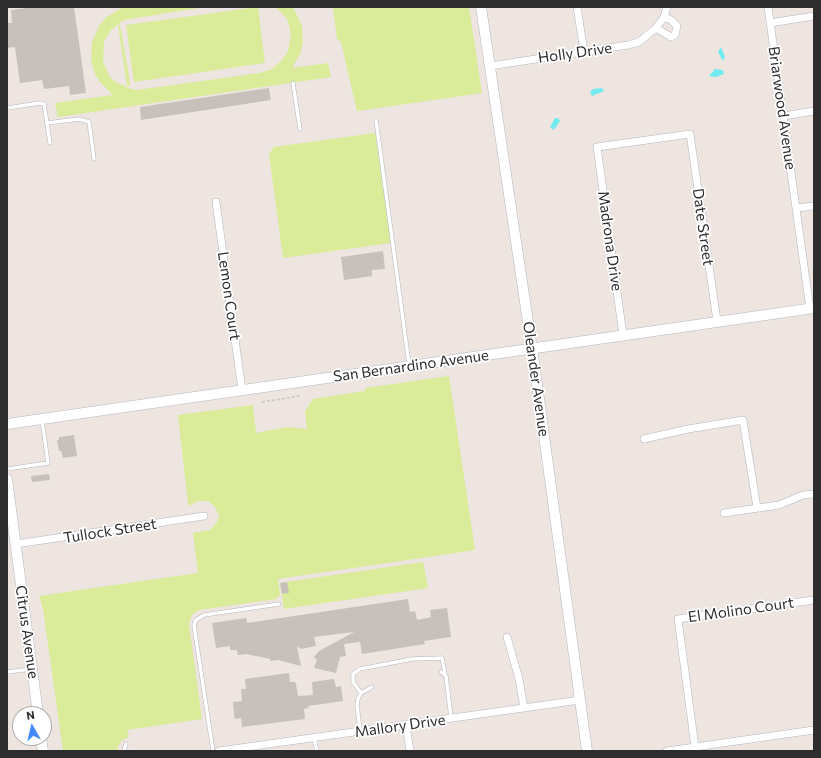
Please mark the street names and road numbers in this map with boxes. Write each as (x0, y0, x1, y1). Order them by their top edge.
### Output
street label: Holly Drive (537, 39, 613, 67)
street label: Briarwood Avenue (764, 45, 800, 171)
street label: Date Street (689, 187, 717, 267)
street label: Madrona Drive (594, 190, 626, 292)
street label: Lemon Court (214, 250, 244, 342)
street label: Oleander Avenue (519, 320, 553, 438)
street label: San Bernardino Avenue (332, 346, 490, 386)
street label: Tullock Street (62, 515, 158, 547)
street label: Citrus Avenue (12, 584, 42, 680)
street label: El Molino Court (687, 594, 795, 626)
street label: Mallory Drive (353, 711, 447, 741)

